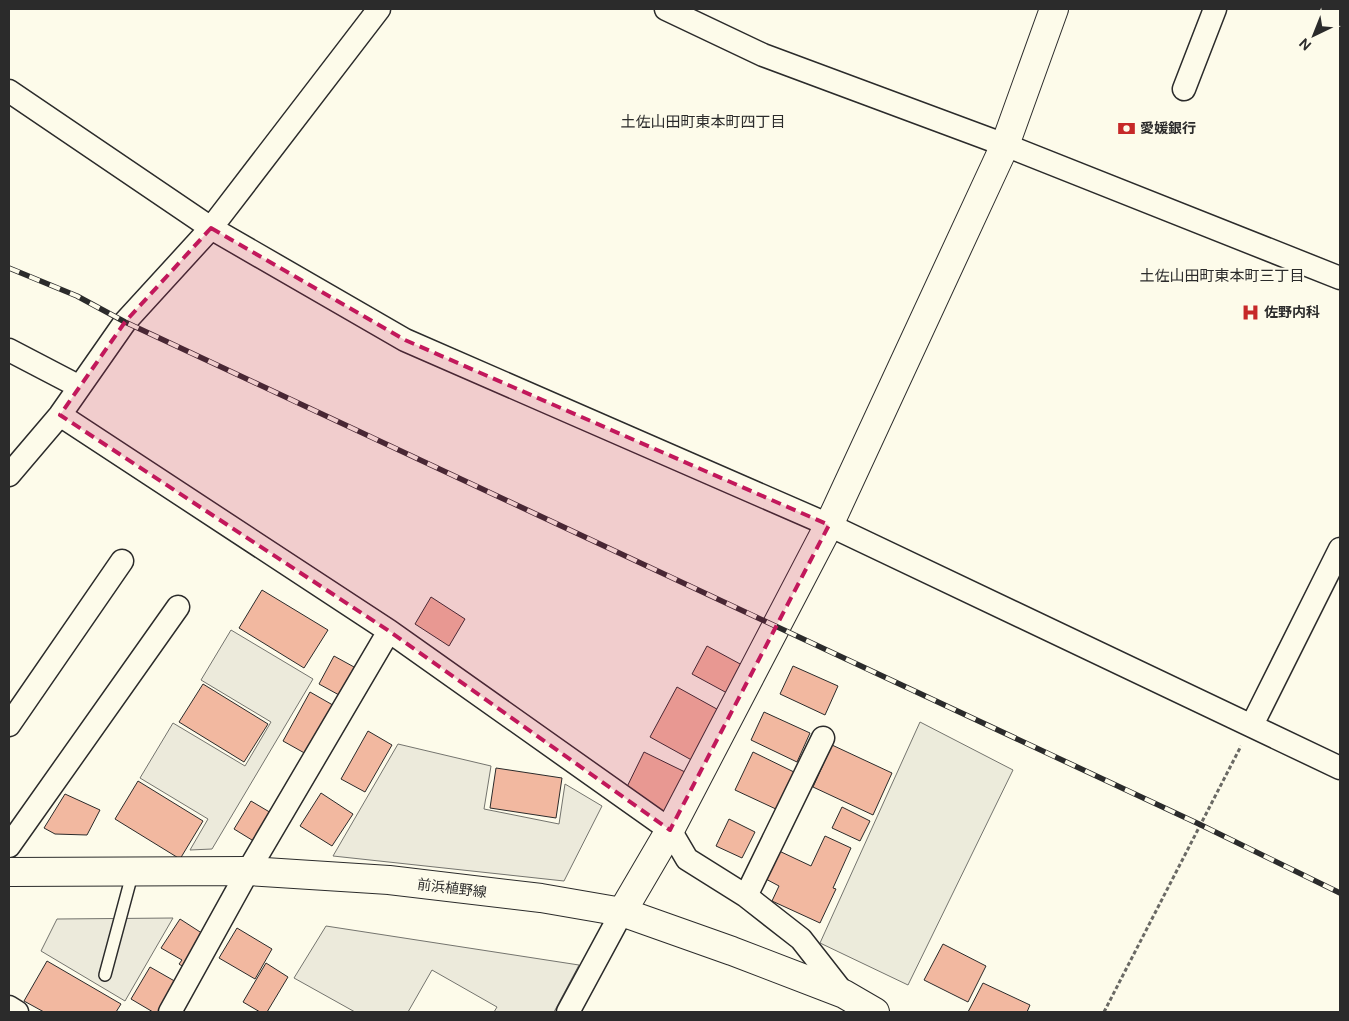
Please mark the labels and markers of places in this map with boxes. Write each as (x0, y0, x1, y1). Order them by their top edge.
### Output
bank icon: 愛媛銀行 (1116, 118, 1136, 138)
place label: 愛媛銀行 (1140, 119, 1196, 137)
hospital icon: 佐野内科 (1240, 302, 1260, 322)
place label: 佐野内科 (1264, 303, 1320, 321)

